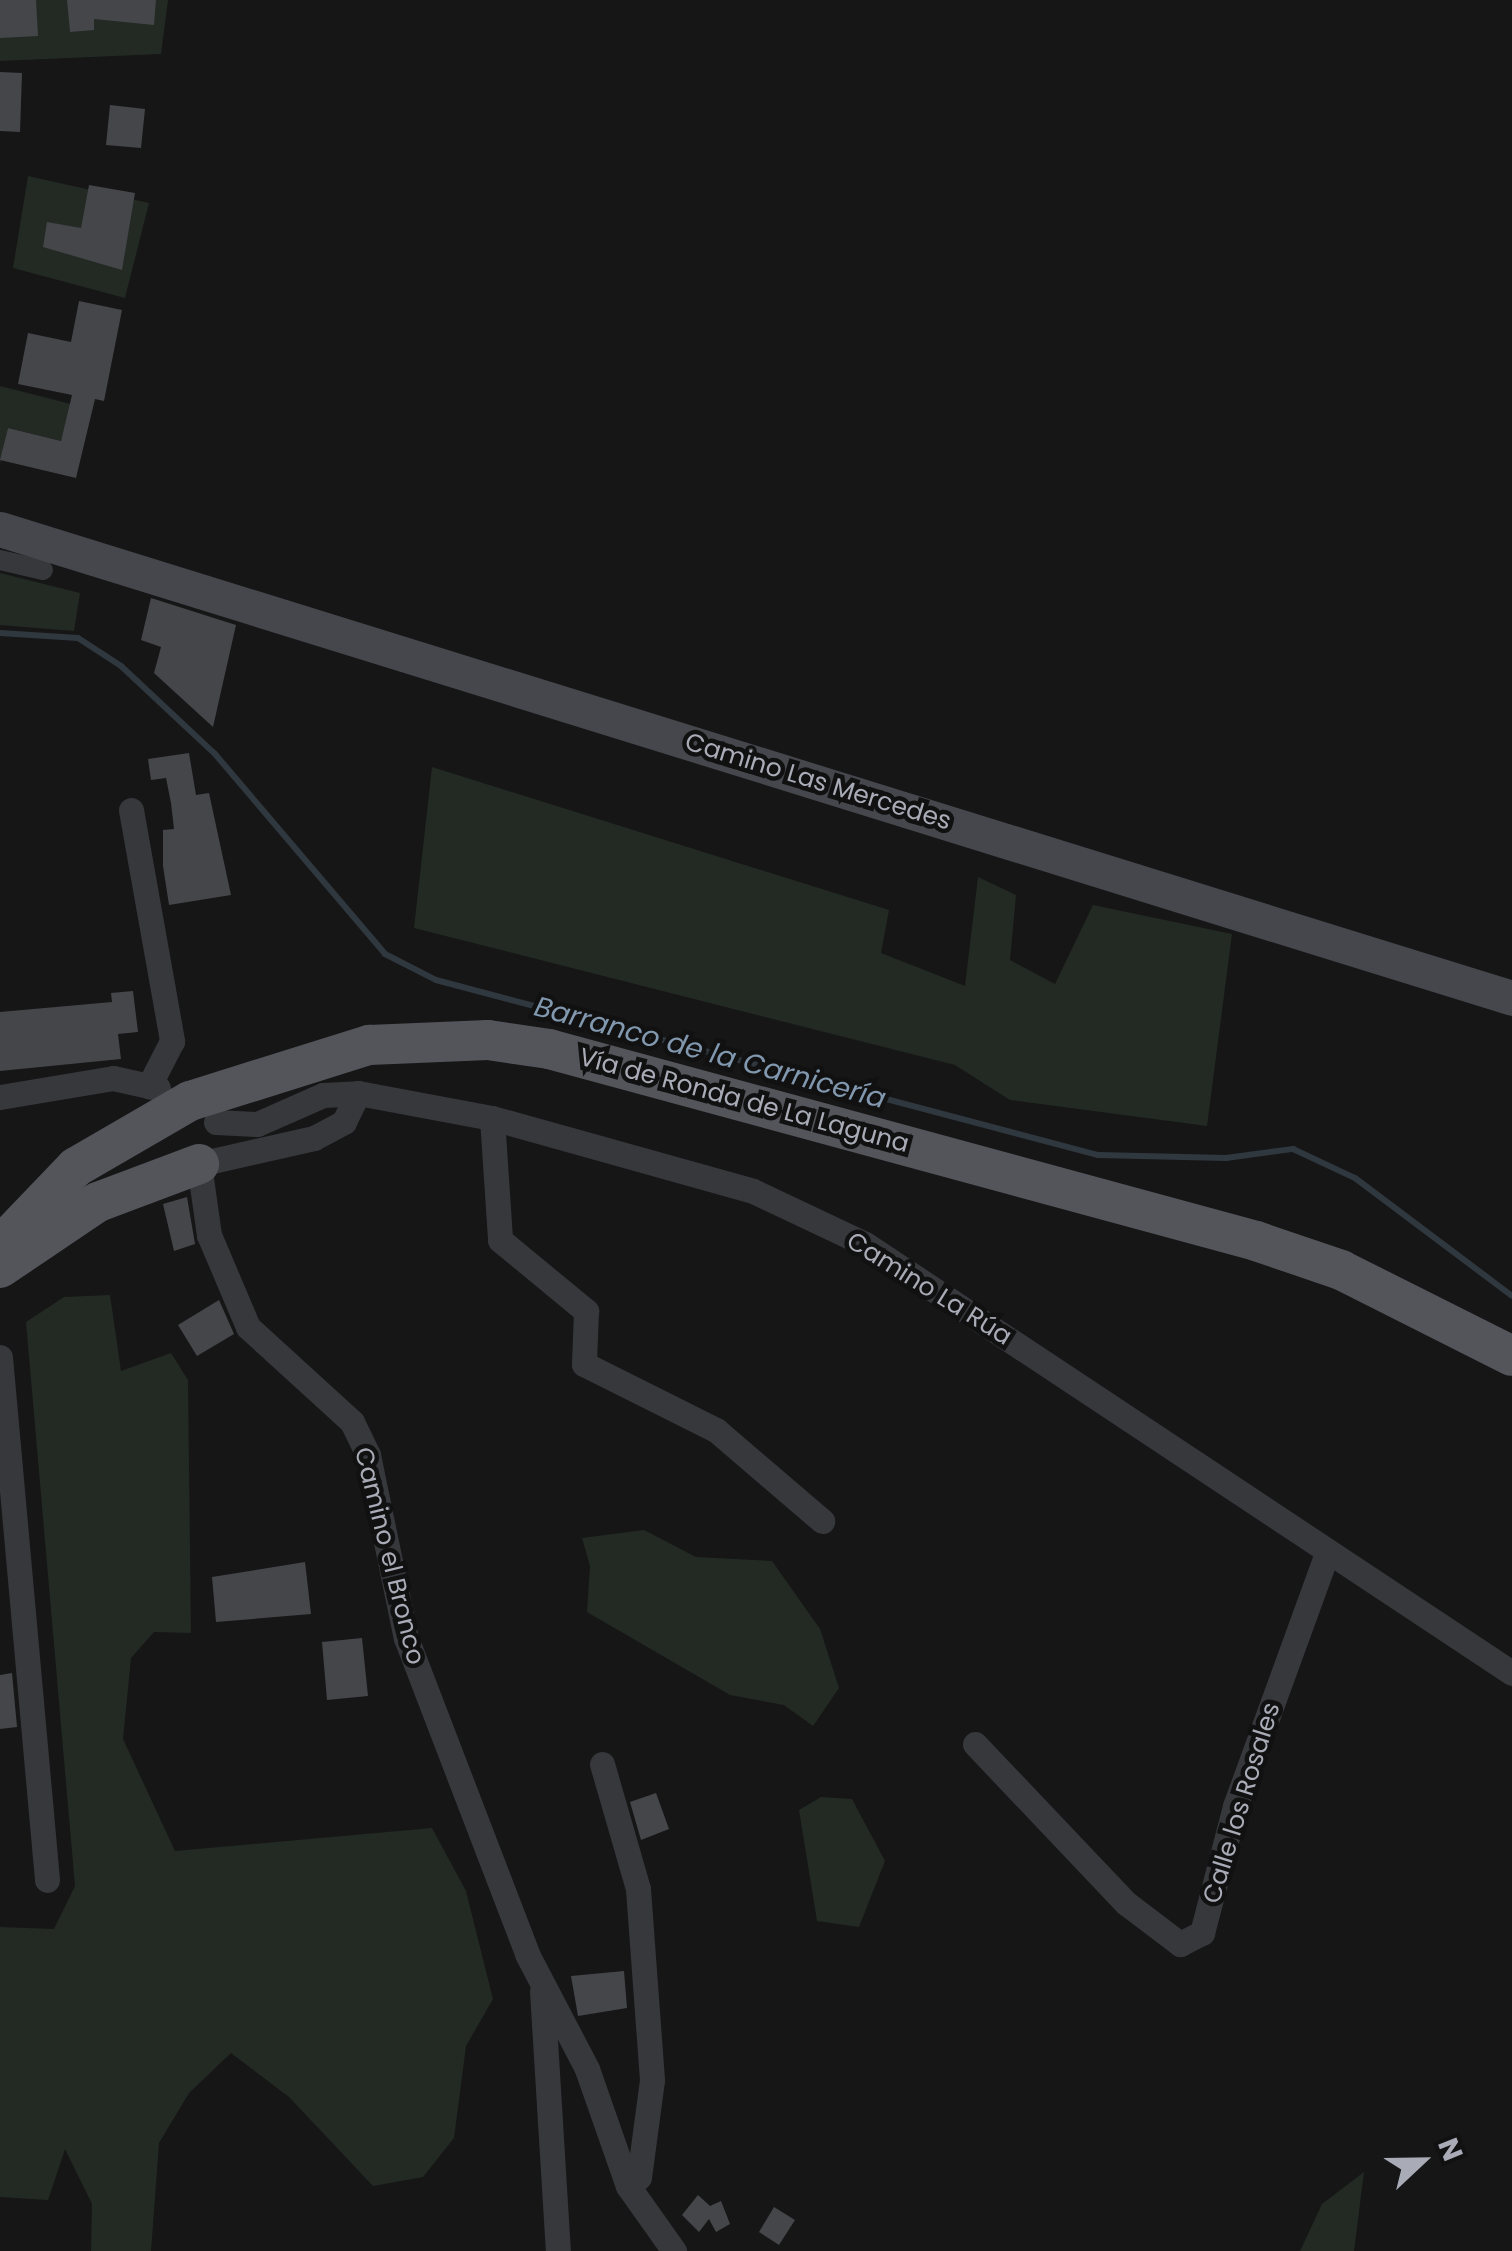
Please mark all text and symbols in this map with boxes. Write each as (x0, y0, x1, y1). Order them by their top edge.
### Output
street label: Camino Las Mercedes (681, 727, 955, 837)
water label: Barranco de la Carnicería (531, 990, 889, 1116)
street label: Vía de Ronda de La Laguna (576, 1042, 912, 1160)
street label: Camino La Rúa (841, 1226, 1017, 1352)
street label: Camino el Bronco (347, 1444, 431, 1668)
street label: Calle los Rosales (1197, 1699, 1287, 1907)
north arrow (1372, 2111, 1472, 2211)
text: N (1428, 2133, 1472, 2167)

